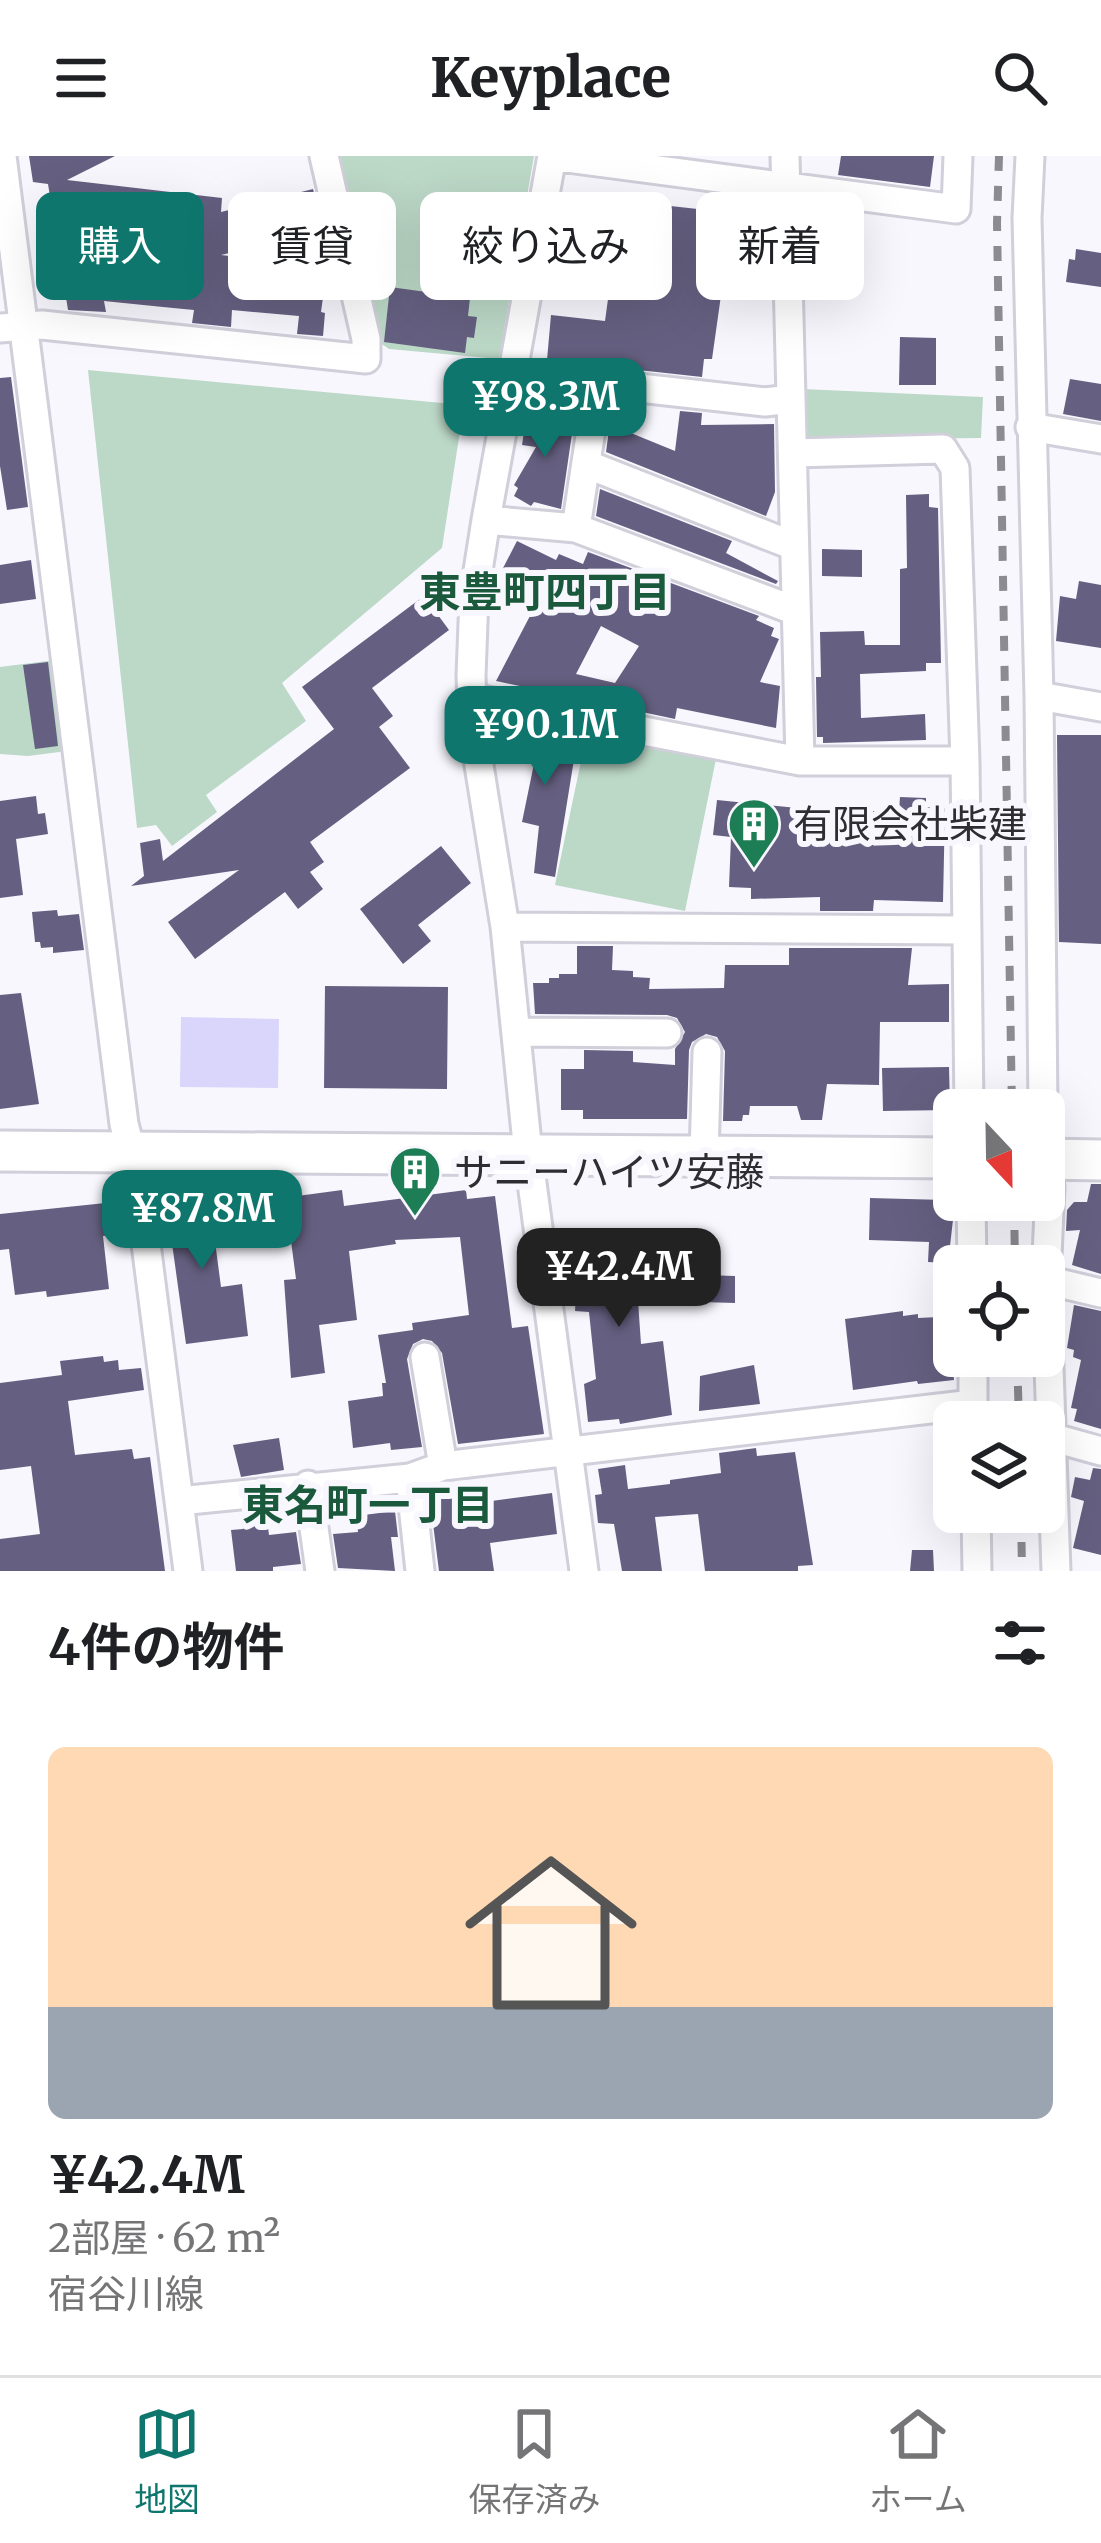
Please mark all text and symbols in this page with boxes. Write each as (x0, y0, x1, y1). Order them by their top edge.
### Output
text: Keyplace (430, 44, 671, 112)
icon: menu (48, 45, 114, 111)
icon: search (987, 45, 1053, 111)
chip: 購入 (36, 192, 204, 300)
chip: 賃貸 (228, 192, 396, 300)
chip: 絞り込み (420, 192, 672, 300)
chip: 新着 (696, 192, 864, 300)
pin: ¥98.3M (447, 358, 643, 460)
text: ¥98.3M (470, 372, 620, 421)
district label: 東豊町四丁目 (419, 566, 671, 618)
pin: ¥90.1M (447, 686, 643, 788)
text: ¥90.1M (472, 700, 618, 749)
building icon: 有限会社柴建 (726, 796, 782, 870)
place label: 有限会社柴建 (793, 800, 1027, 849)
north arrow (933, 1089, 1065, 1221)
map controls (933, 1089, 1065, 1533)
building icon: サニーハイツ安藤 (387, 1144, 443, 1218)
place label: サニーハイツ安藤 (454, 1148, 764, 1197)
pin: ¥87.8M (104, 1170, 300, 1272)
text: ¥87.8M (129, 1184, 275, 1233)
pin: ¥42.4M (521, 1228, 717, 1330)
text: ¥42.4M (544, 1242, 694, 1291)
button: locate (933, 1245, 1065, 1377)
button: layers (933, 1401, 1065, 1533)
district label: 東名町一丁目 (242, 1479, 494, 1531)
icon: filters (987, 1610, 1053, 1676)
text: 4件の物件 (48, 1615, 284, 1679)
icon: home (443, 1825, 659, 2041)
text: ¥42.4M (48, 2143, 245, 2207)
text: 2部屋 · 62 m² (48, 2214, 280, 2263)
text: 宿谷川線 (48, 2270, 204, 2319)
tab: 地図 (134, 2401, 200, 2521)
tab: 保存済み (468, 2401, 600, 2521)
tab: ホーム (869, 2401, 967, 2521)

